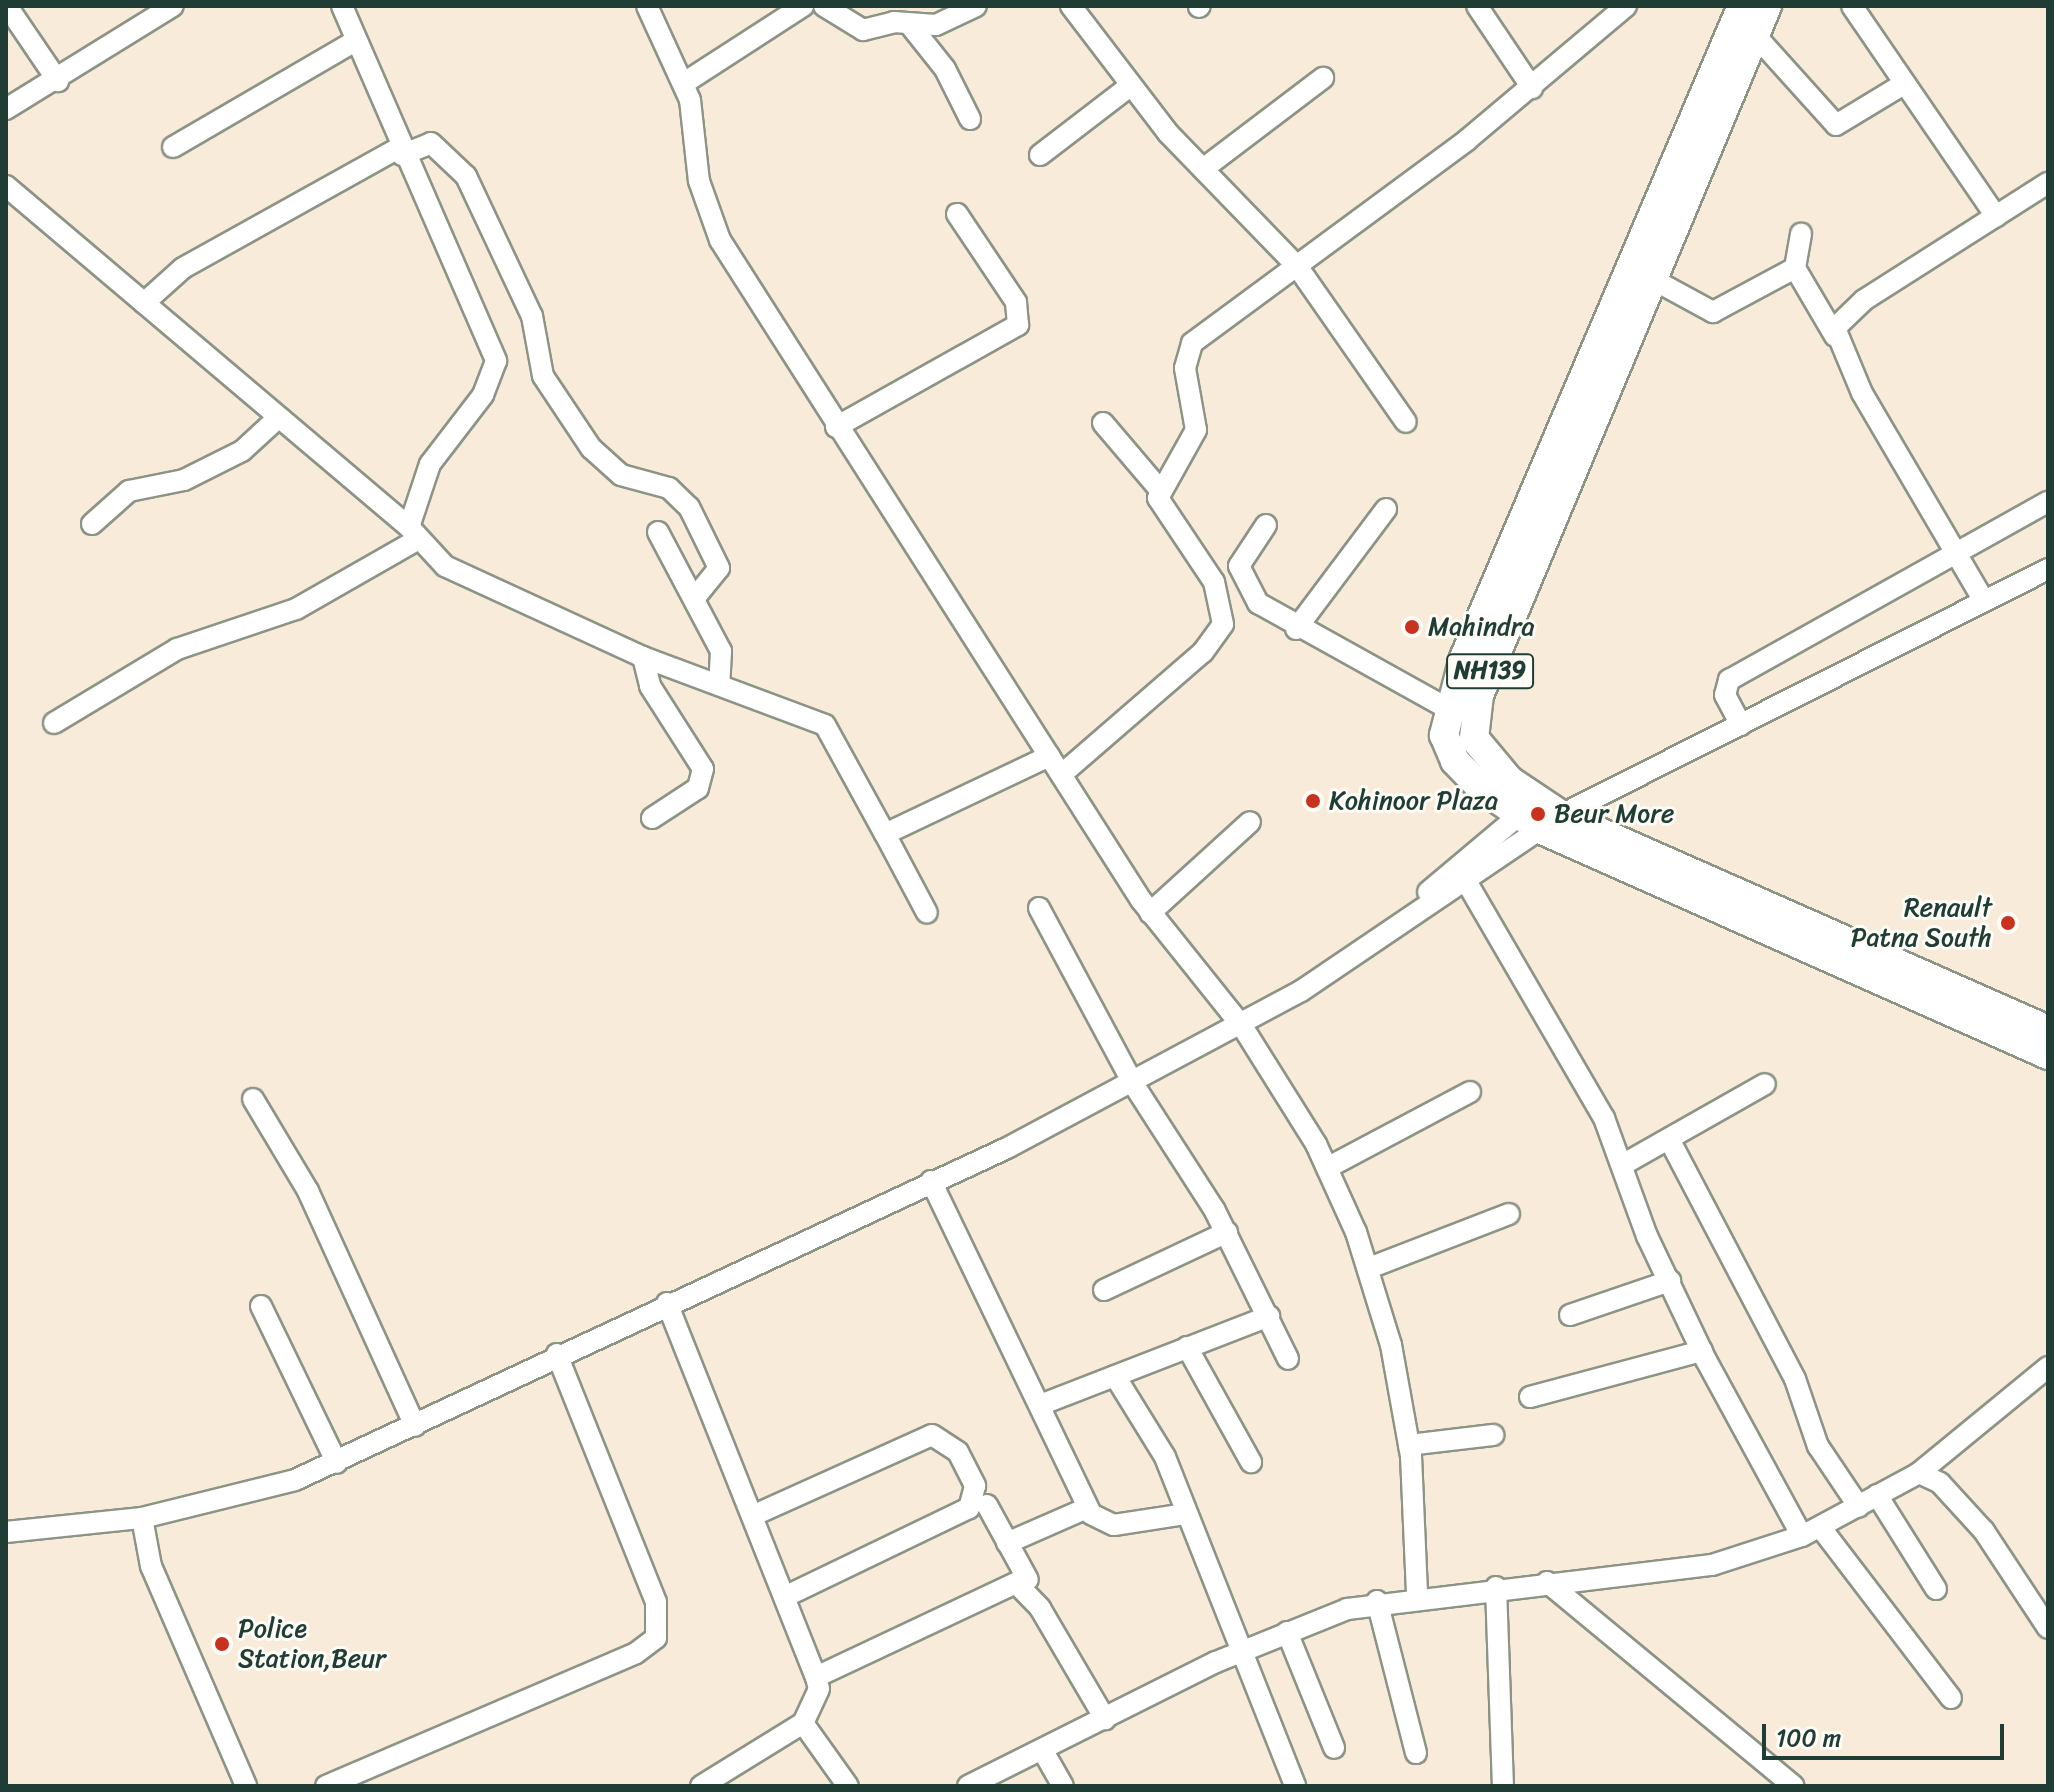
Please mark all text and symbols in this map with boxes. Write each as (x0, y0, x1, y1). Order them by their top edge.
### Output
place label: Mahindra (1428, 611, 1534, 643)
marker: Mahindra (1403, 618, 1421, 636)
road number: NH139 (1446, 651, 1534, 691)
place label: Kohinoor Plaza (1329, 785, 1498, 817)
marker: Kohinoor Plaza (1304, 792, 1322, 810)
place label: Beur More (1554, 798, 1674, 830)
marker: Beur More (1529, 805, 1547, 823)
place label: Renault Patna South (1850, 892, 1992, 954)
marker: Renault Patna South (1999, 914, 2017, 932)
place label: Police Station,Beur (238, 1613, 386, 1674)
marker: Police Station,Beur (213, 1635, 231, 1653)
scale bar (1766, 1708, 2008, 1758)
text: 100 m (1776, 1717, 1841, 1759)

